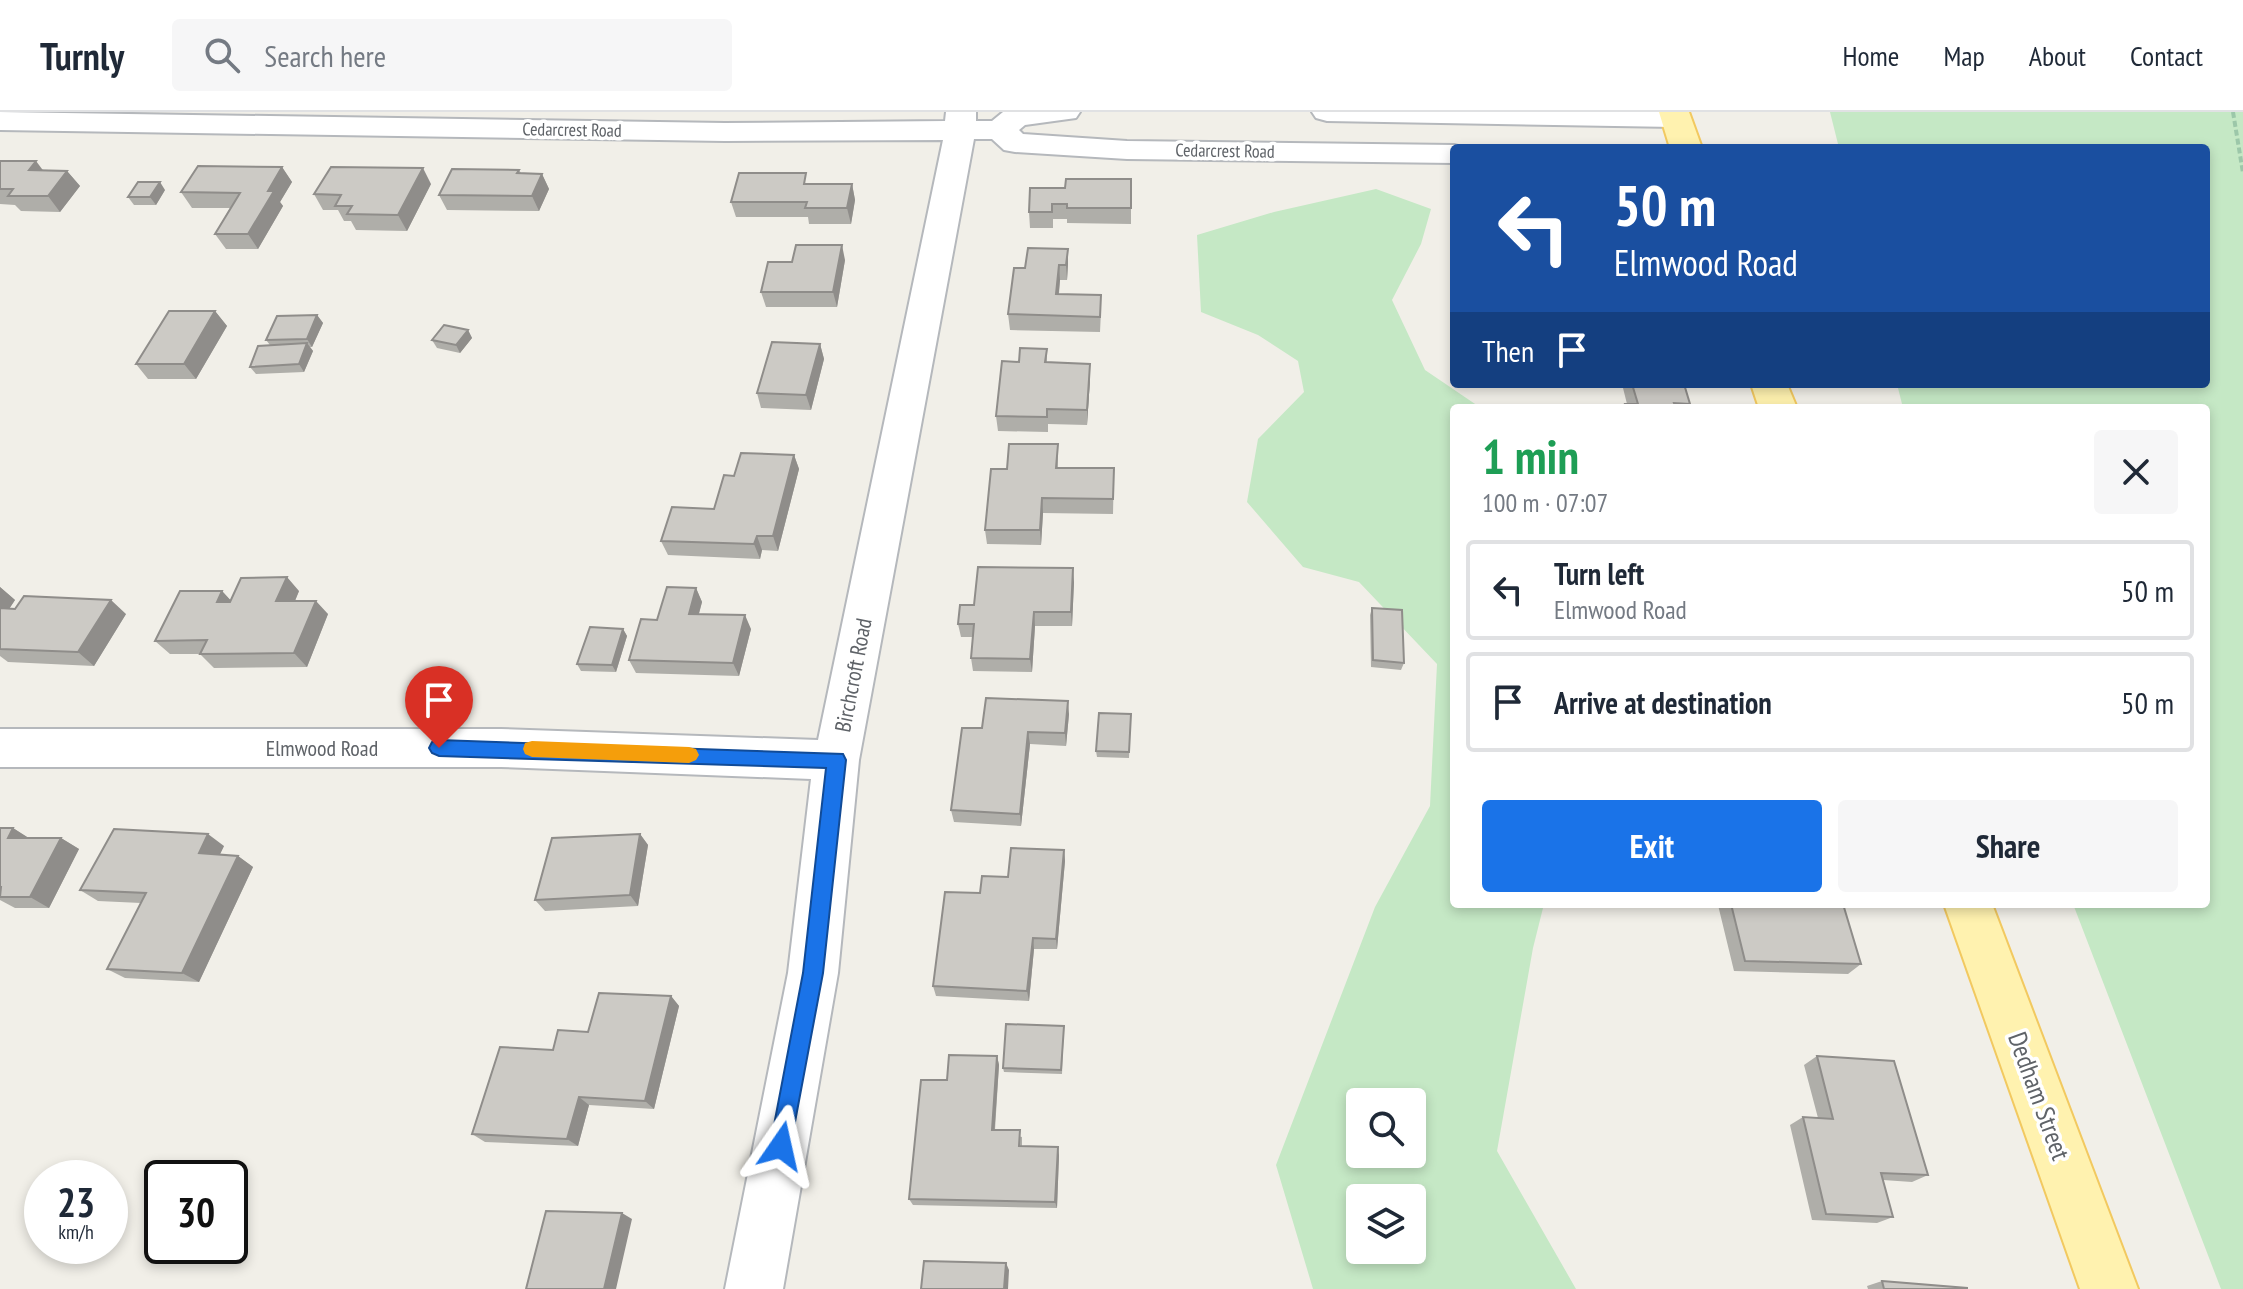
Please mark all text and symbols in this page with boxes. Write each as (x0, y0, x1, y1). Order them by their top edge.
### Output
search box (172, 19, 732, 91)
text: Turnly (40, 31, 124, 80)
icon: search (200, 33, 244, 77)
text: Search here (264, 36, 386, 75)
text: Home (1843, 37, 1899, 74)
text: Map (1943, 37, 1985, 74)
text: About (2029, 37, 2086, 74)
text: Contact (2130, 37, 2203, 74)
street label: Cedarcrest Road (522, 117, 622, 142)
street label: Cedarcrest Road (1175, 138, 1275, 163)
text: 50 m (1614, 169, 1716, 241)
icon: left (1482, 176, 1586, 280)
text: Elmwood Road (1614, 239, 1798, 286)
icon: arrive (1550, 328, 1594, 372)
text: Then (1482, 331, 1534, 370)
text: 1 min (1482, 425, 1579, 487)
button: close (2094, 430, 2178, 514)
text: 100 m · 07:07 (1482, 486, 1608, 519)
text: Turn left (1554, 554, 1644, 593)
icon: left (1486, 568, 1530, 612)
text: 50 m (2121, 571, 2174, 610)
text: Elmwood Road (1554, 593, 1687, 626)
street label: Birchcroft Road (828, 616, 878, 734)
pin (405, 666, 473, 748)
icon: arrive (417, 678, 461, 722)
icon: arrive (1486, 680, 1530, 724)
text: Arrive at destination (1554, 683, 1772, 722)
text: 50 m (2121, 683, 2174, 722)
street label: Elmwood Road (266, 734, 378, 762)
button: Exit (1482, 800, 1822, 892)
button: Share (1838, 800, 2178, 892)
street label: Dedham Street (2001, 1027, 2078, 1164)
map controls (1346, 1088, 1426, 1264)
button: search (1346, 1088, 1426, 1168)
position arrow (739, 1104, 823, 1188)
speed limit sign: 30 (144, 1160, 248, 1264)
text: 23 (57, 1176, 95, 1228)
button: layers (1346, 1184, 1426, 1264)
text: km/h (58, 1219, 94, 1245)

